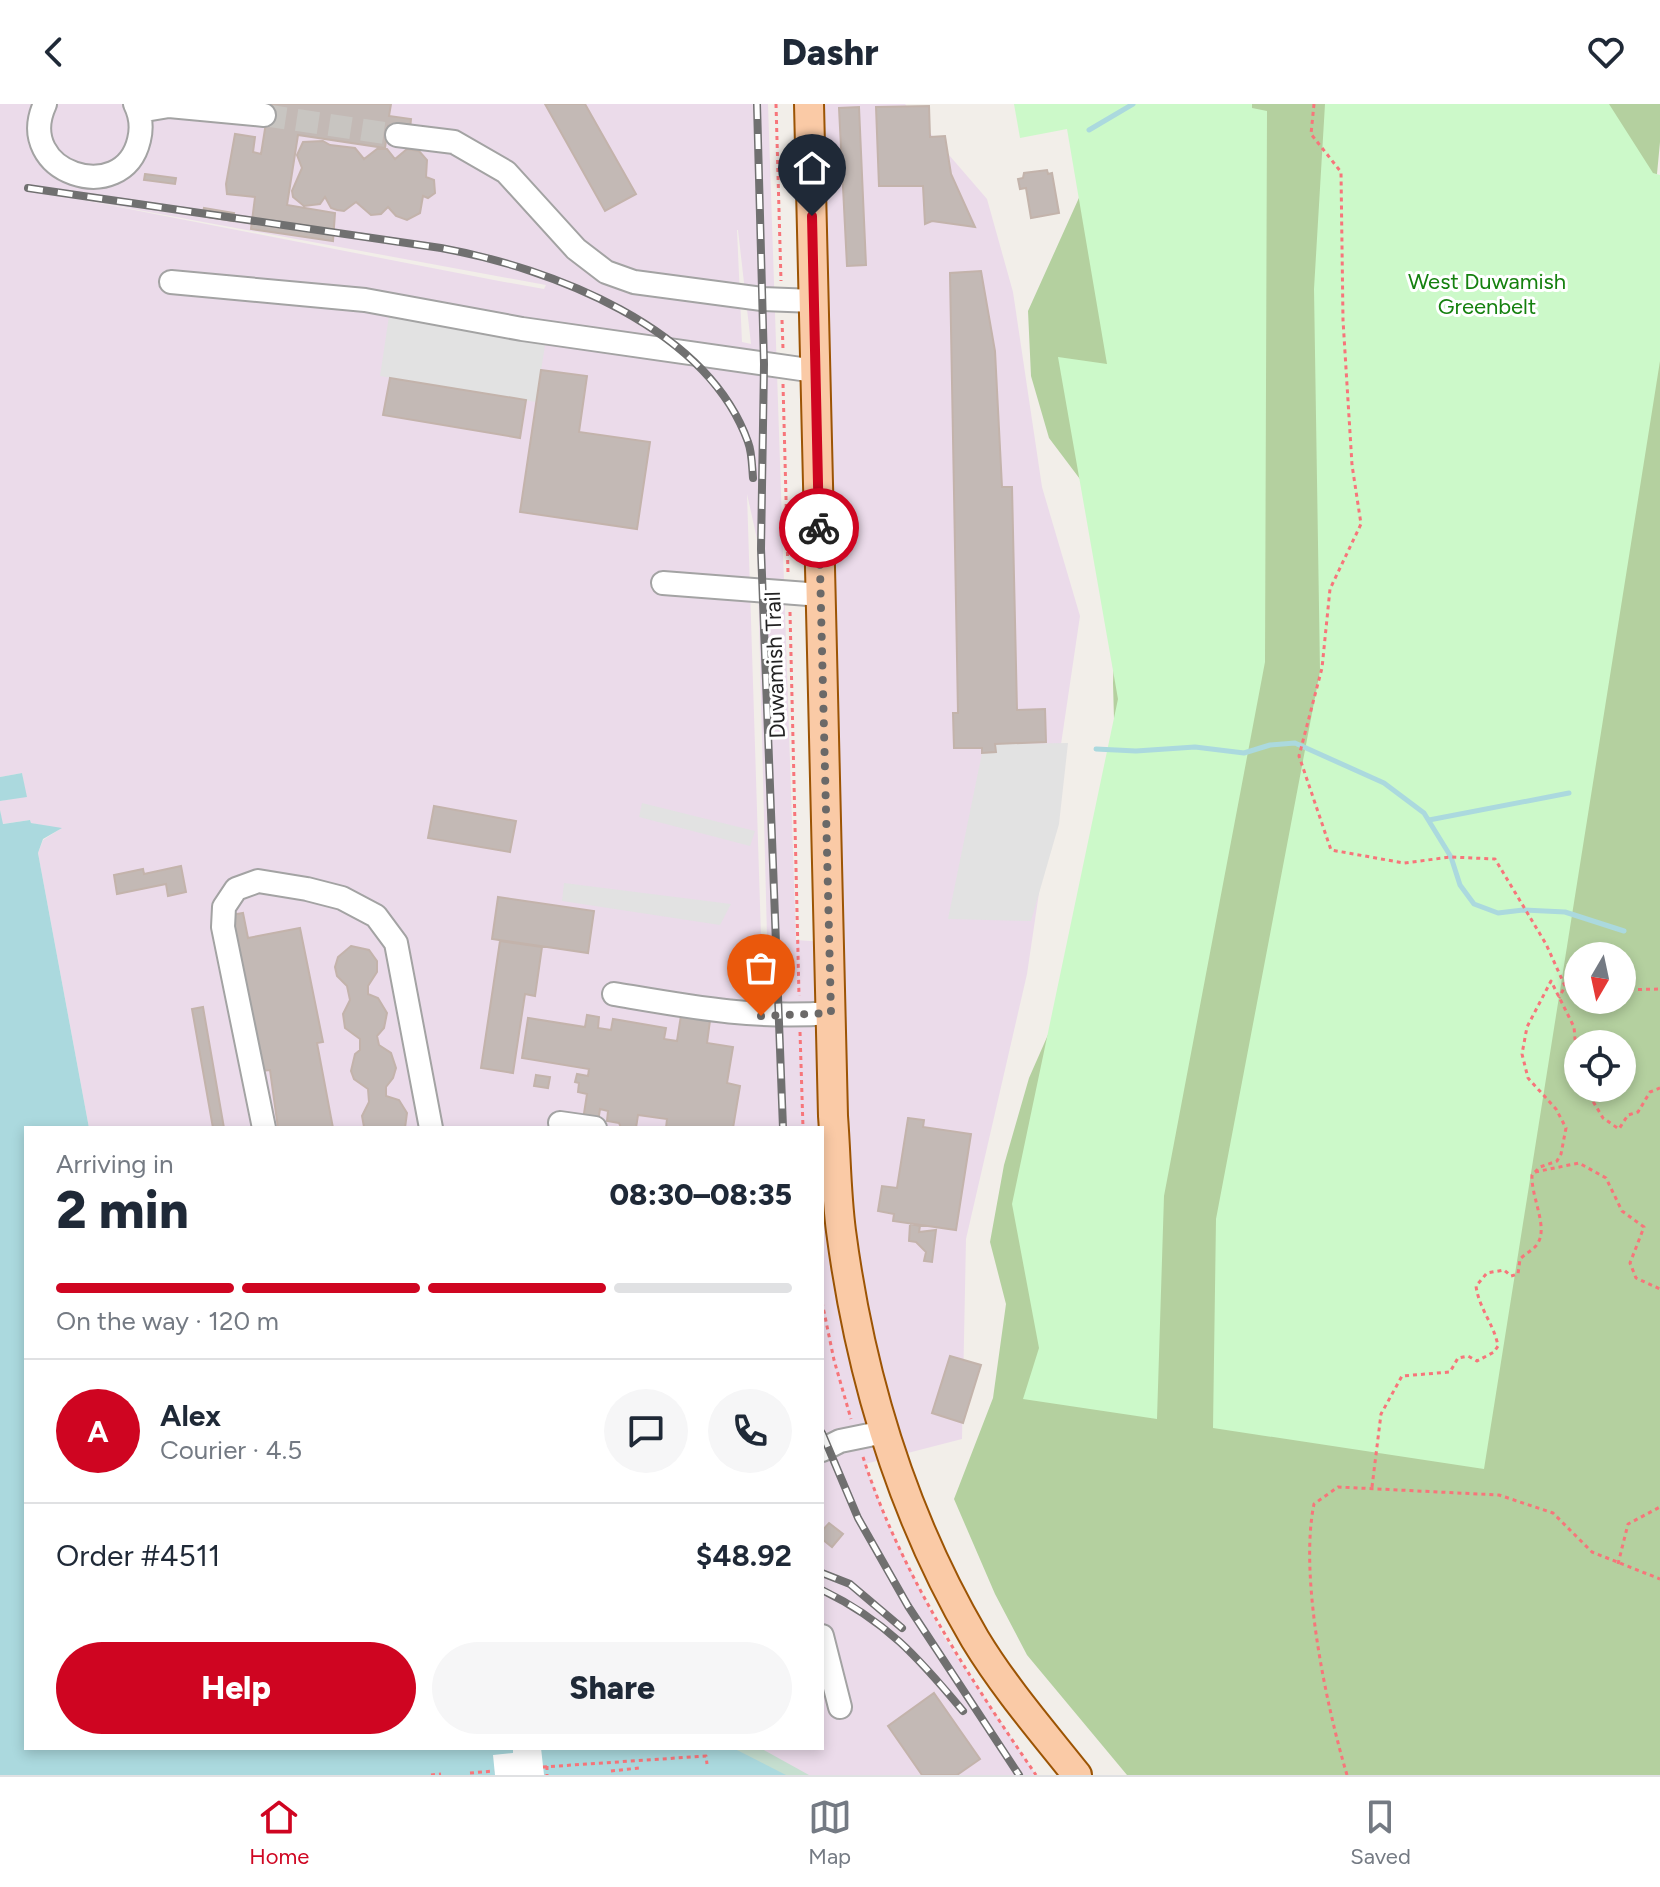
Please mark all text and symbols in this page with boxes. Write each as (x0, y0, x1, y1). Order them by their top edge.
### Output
icon: back (32, 30, 76, 74)
icon: heart (1584, 30, 1628, 74)
text: Dashr (781, 31, 879, 74)
pin (778, 134, 846, 216)
icon: home (790, 146, 834, 190)
park label: West Duwamish Greenbelt (1408, 268, 1566, 320)
courier (779, 488, 859, 568)
icon: bike (797, 506, 841, 550)
street label: Duwamish Trail (759, 591, 791, 739)
pin (727, 934, 795, 1016)
north arrow (1564, 942, 1636, 1014)
map controls (1564, 942, 1636, 1102)
icon: bag (739, 946, 783, 990)
button: locate (1564, 1030, 1636, 1102)
text: Arriving in (56, 1148, 174, 1180)
text: 08:30–08:35 (610, 1176, 792, 1213)
text: 2 min (56, 1179, 189, 1241)
text: On the way · 120 m (56, 1305, 279, 1337)
button: chat (604, 1389, 688, 1473)
button: phone (708, 1389, 792, 1473)
text: Alex (160, 1397, 221, 1434)
text: A (87, 1413, 109, 1450)
text: Courier · 4.5 (160, 1434, 302, 1466)
text: Order #4511 (56, 1537, 220, 1574)
text: $48.92 (696, 1537, 792, 1574)
button: Help (56, 1642, 416, 1734)
button: Share (432, 1642, 792, 1734)
tab: Home (249, 1795, 309, 1870)
tab: Map (808, 1795, 852, 1870)
tab: Saved (1350, 1795, 1411, 1870)

